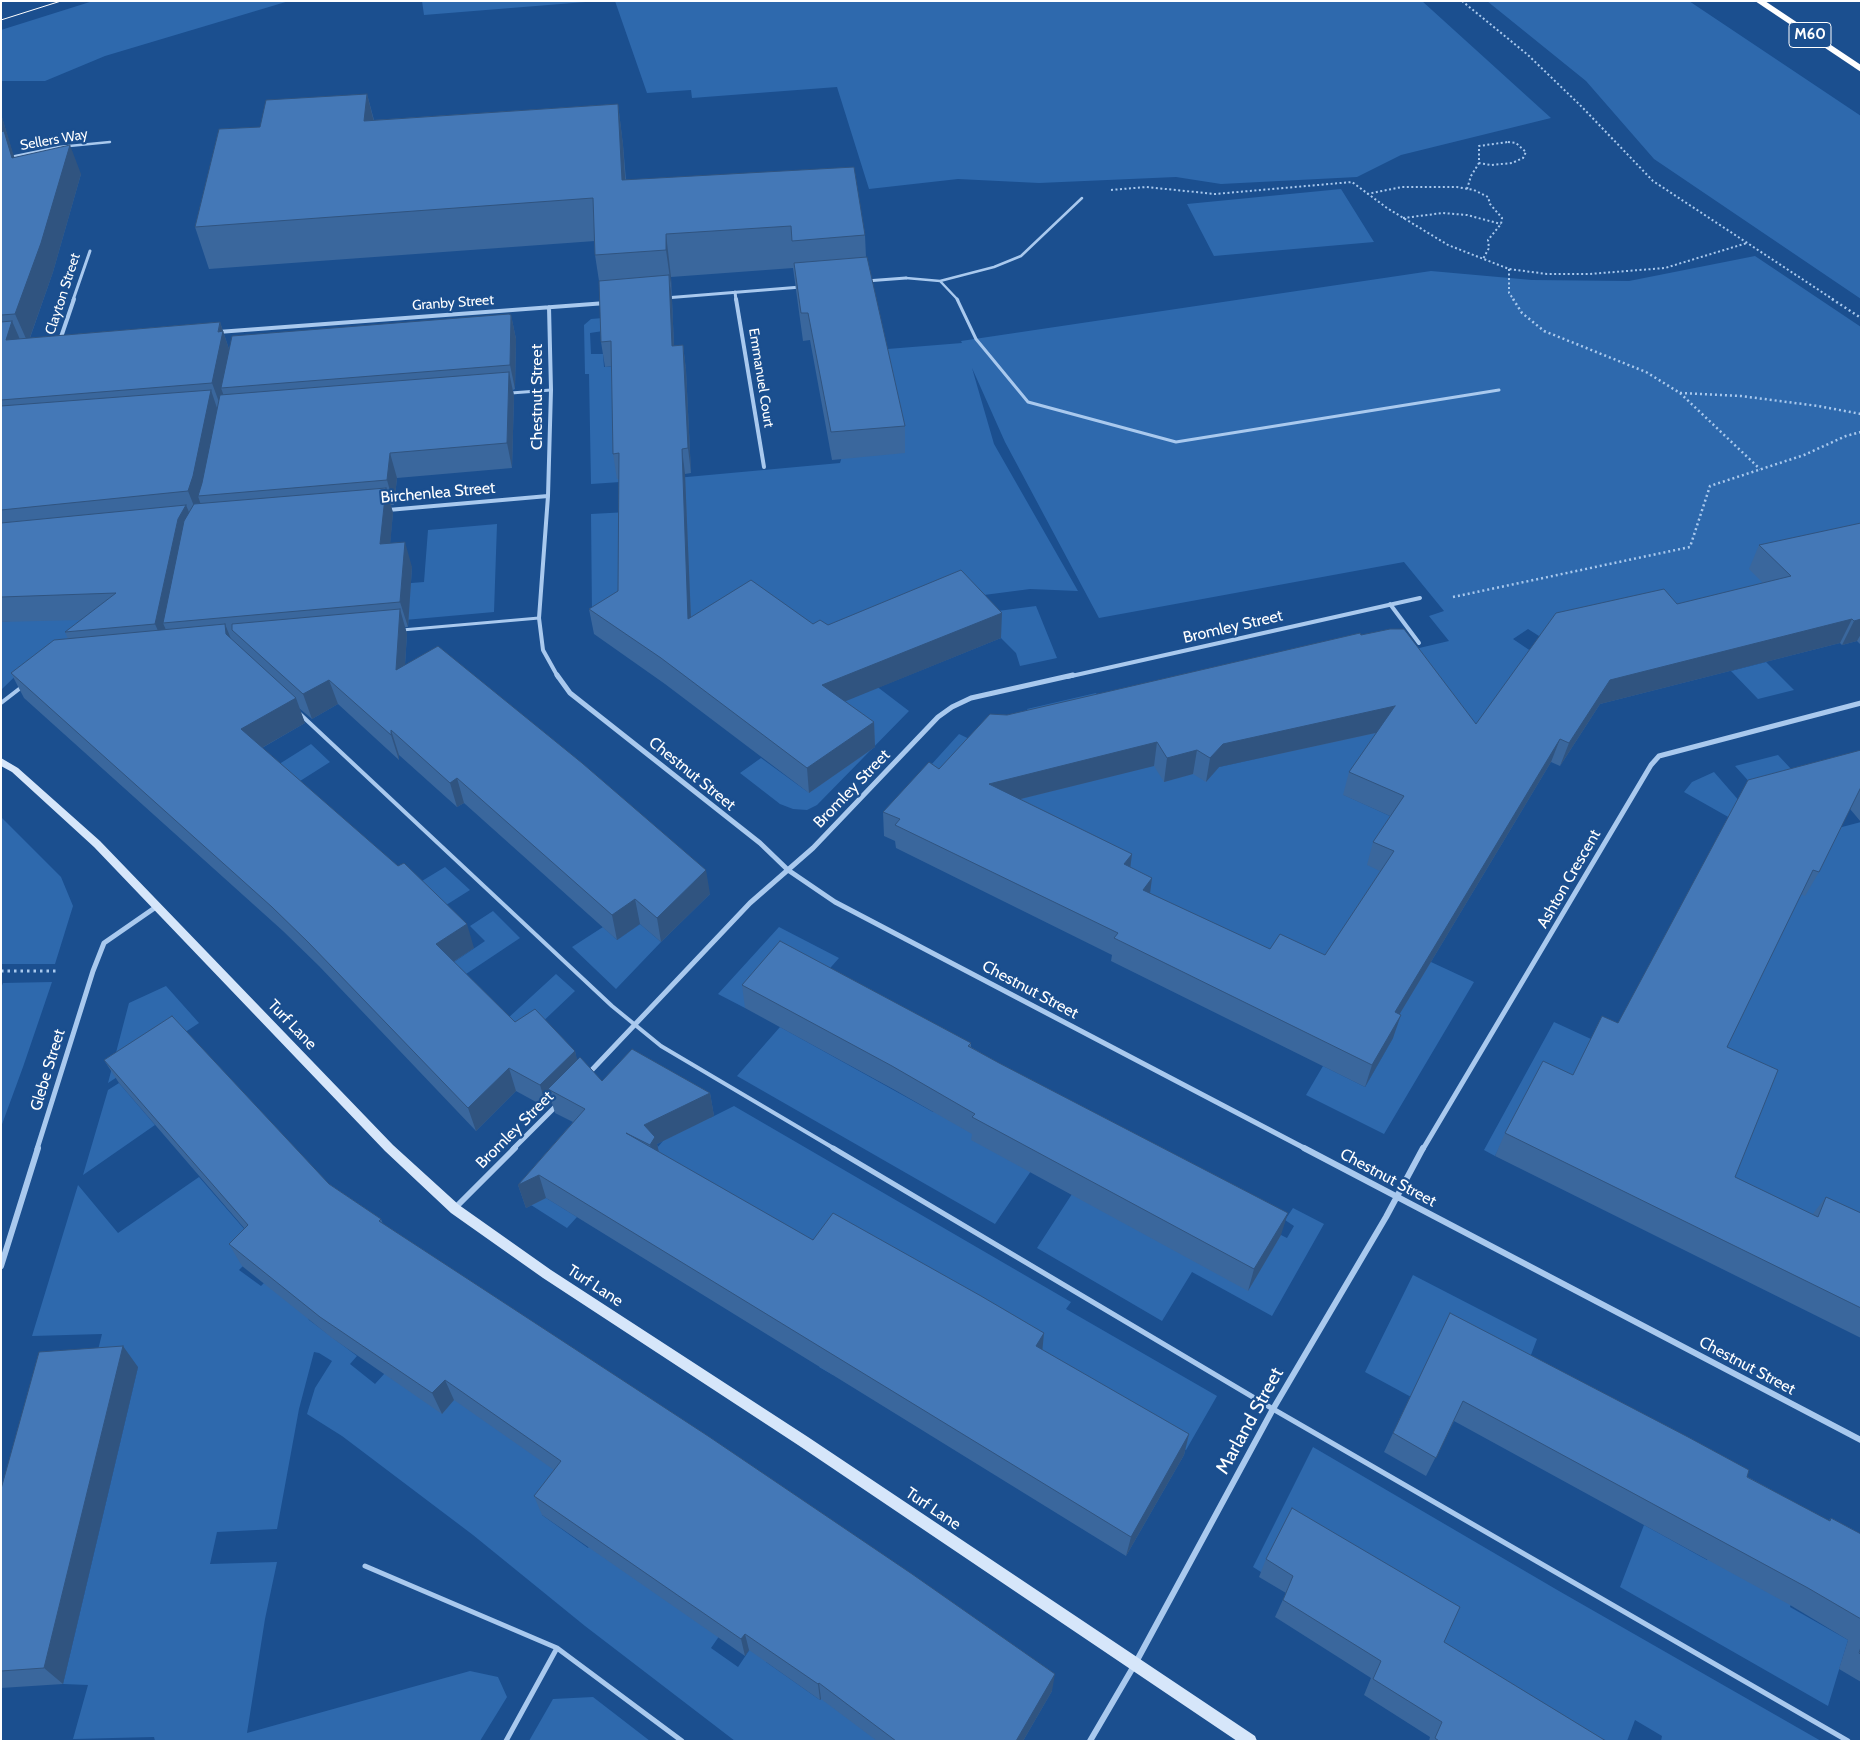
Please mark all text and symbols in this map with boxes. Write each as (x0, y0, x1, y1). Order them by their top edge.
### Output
road number: M60 (1789, 22, 1831, 48)
street label: Sellers Way (19, 126, 89, 154)
street label: Clayton Street (42, 251, 84, 337)
street label: Granby Street (412, 292, 494, 314)
street label: Emmanuel Court (745, 327, 777, 429)
street label: Chestnut Street (527, 344, 547, 450)
street label: Birchenlea Street (380, 478, 496, 508)
street label: Bromley Street (1181, 606, 1285, 648)
street label: Chestnut Street (645, 733, 739, 815)
street label: Bromley Street (810, 746, 894, 832)
street label: Ashton Crescent (1533, 826, 1605, 932)
street label: Chestnut Street (979, 957, 1081, 1023)
street label: Turf Lane (263, 996, 321, 1054)
street label: Glebe Street (26, 1027, 70, 1113)
street label: Bromley Street (472, 1087, 558, 1173)
street label: Chestnut Street (1337, 1145, 1439, 1211)
street label: Turf Lane (564, 1261, 626, 1311)
street label: Chestnut Street (1696, 1333, 1798, 1399)
street label: Marland Street (1211, 1364, 1289, 1478)
street label: Turf Lane (902, 1484, 964, 1534)

